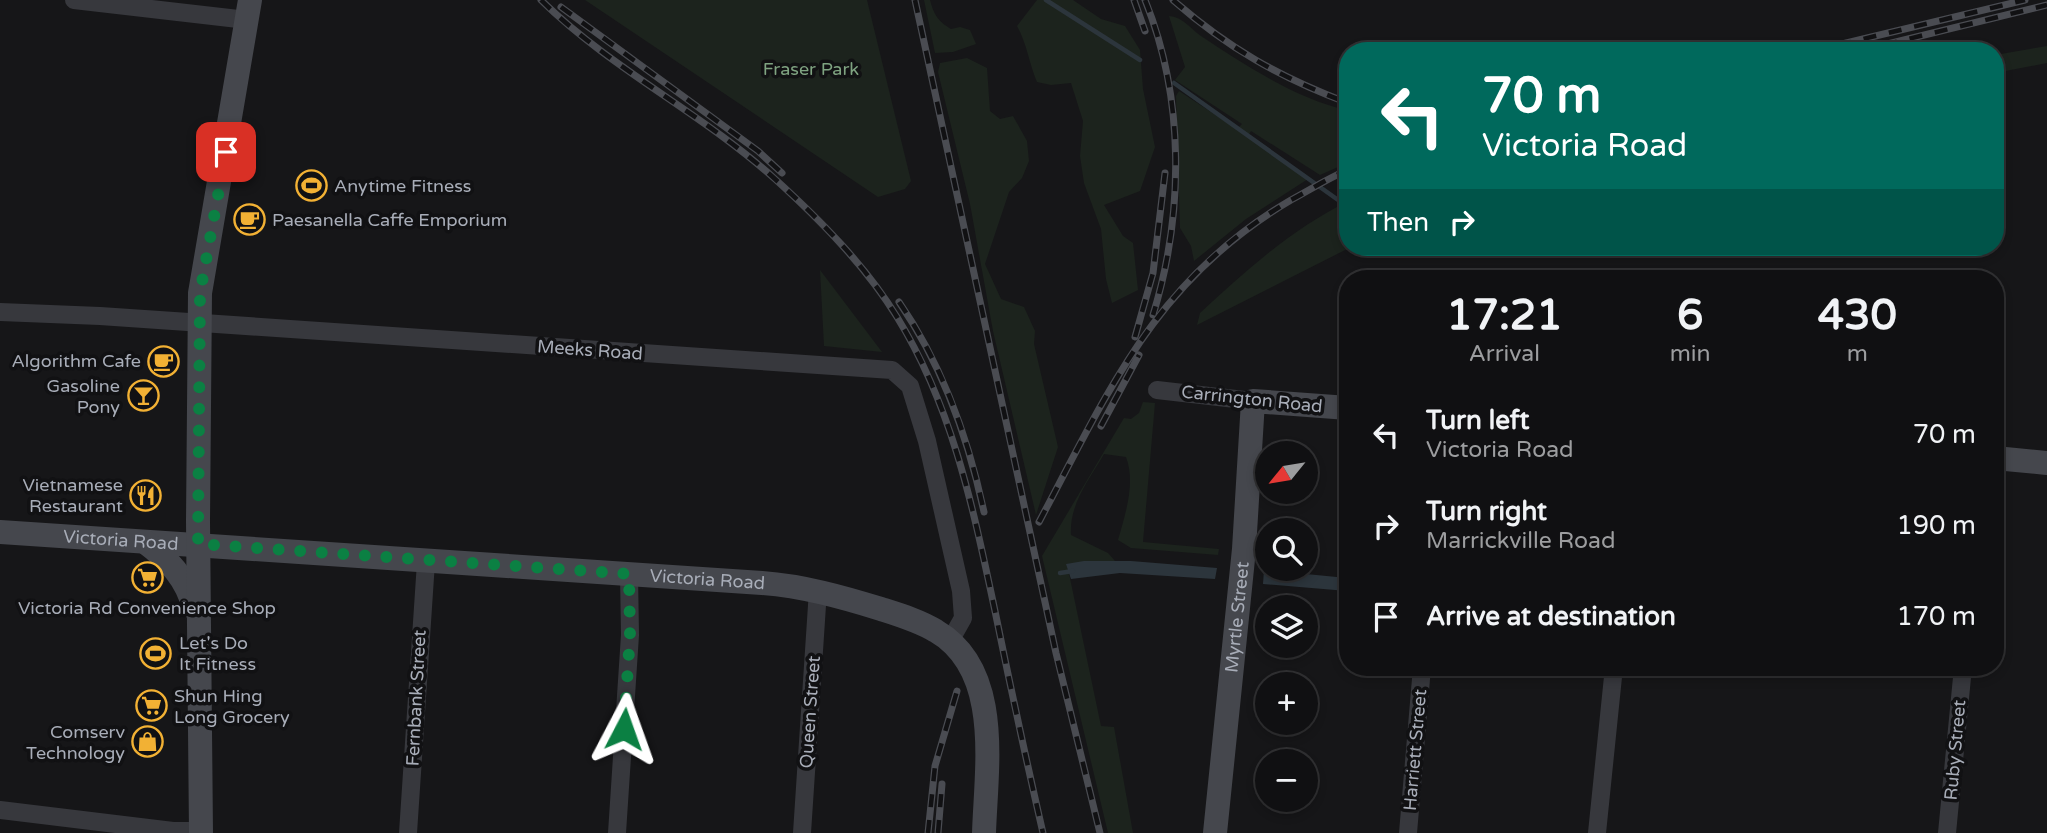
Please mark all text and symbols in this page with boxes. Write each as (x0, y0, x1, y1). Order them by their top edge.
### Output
park label: Fraser Park (763, 58, 859, 80)
text: 70 m (1482, 67, 1601, 126)
icon: left (1367, 70, 1458, 161)
pin (196, 122, 256, 182)
text: Victoria Road (1482, 127, 1687, 165)
icon: arrive (207, 133, 245, 171)
sports icon: Anytime Fitness (294, 169, 328, 203)
place label: Anytime Fitness (334, 175, 471, 197)
cafe icon: Paesanella Caffe Emporium (232, 203, 266, 237)
icon: right (1443, 203, 1481, 241)
text: Then (1367, 207, 1429, 238)
place label: Paesanella Caffe Emporium (272, 209, 507, 231)
text: 17:21 (1446, 290, 1563, 341)
text: 6 (1677, 290, 1703, 341)
text: 430 (1818, 290, 1897, 341)
street label: Meeks Road (536, 335, 644, 365)
text: Arrival (1469, 340, 1540, 368)
text: min (1670, 340, 1711, 368)
text: m (1847, 340, 1868, 368)
cafe icon: Algorithm Cafe (147, 344, 181, 378)
place label: Algorithm Cafe (12, 350, 141, 372)
place label: Gasoline Pony (47, 375, 120, 418)
bar icon: Gasoline Pony (126, 379, 160, 413)
street label: Carrington Road (1180, 381, 1324, 417)
text: Turn left (1426, 405, 1529, 436)
icon: left (1367, 416, 1405, 454)
text: 70 m (1913, 419, 1976, 450)
text: Victoria Road (1426, 436, 1574, 464)
north arrow (1255, 441, 1318, 504)
map controls (1255, 441, 1318, 812)
place label: Vietnamese Restaurant (23, 474, 123, 517)
restaurant icon: Vietnamese Restaurant (129, 478, 163, 512)
text: Turn right (1426, 496, 1547, 527)
icon: right (1367, 507, 1405, 545)
text: 190 m (1896, 510, 1976, 541)
button: search (1255, 518, 1318, 581)
street label: Victoria Road (62, 525, 179, 555)
text: Marrickville Road (1426, 527, 1615, 555)
supermarket icon: Victoria Rd Convenience Shop (130, 560, 164, 594)
street label: Myrtle Street (1220, 560, 1254, 674)
street label: Victoria Road (649, 565, 766, 594)
button: layers (1255, 595, 1318, 658)
place label: Victoria Rd Convenience Shop (18, 597, 276, 619)
icon: arrive (1367, 598, 1405, 636)
text: Arrive at destination (1426, 601, 1676, 632)
text: 170 m (1896, 601, 1976, 632)
street label: Fernbank Street (401, 629, 431, 767)
place label: Let's Do It Fitness (179, 632, 256, 675)
sports icon: Let's Do It Fitness (139, 636, 173, 670)
street label: Queen Street (795, 655, 825, 769)
button: + (1255, 672, 1318, 735)
place label: Shun Hing Long Grocery (174, 685, 290, 728)
street label: Harriett Street (1399, 688, 1431, 812)
supermarket icon: Shun Hing Long Grocery (134, 689, 168, 723)
position arrow (587, 692, 661, 766)
street label: Ruby Street (1940, 699, 1970, 801)
place label: Comserv Technology (26, 721, 125, 764)
shop icon: Comserv Technology (131, 725, 165, 759)
button: − (1255, 749, 1318, 812)

